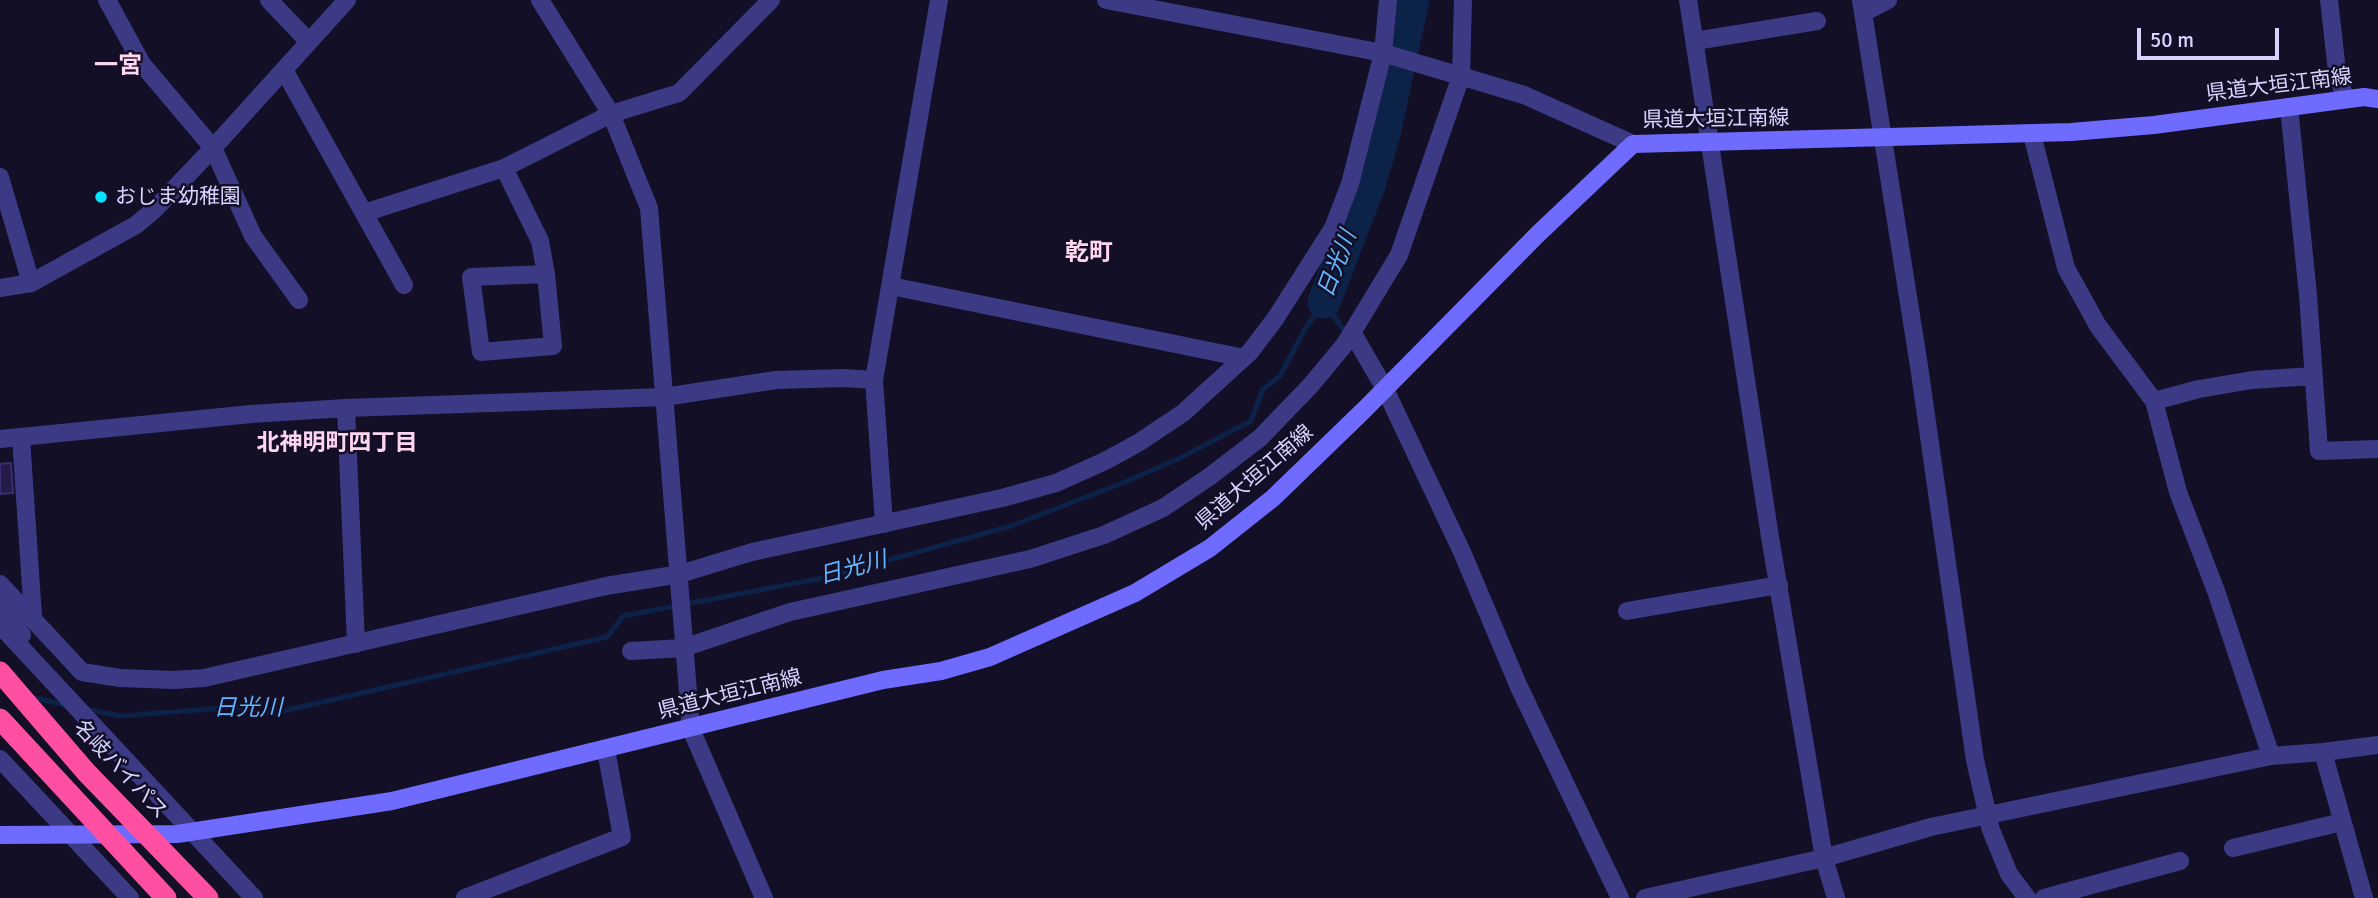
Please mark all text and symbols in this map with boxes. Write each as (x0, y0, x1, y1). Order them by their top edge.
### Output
scale bar (2140, 14, 2282, 58)
text: 50 m (2150, 27, 2194, 53)
district label: 一宮 (94, 53, 142, 81)
street label: 県道大垣江南線 (2205, 65, 2353, 107)
street label: 県道大垣江南線 (1642, 106, 1790, 134)
place label: おじま幼稚園 (115, 184, 241, 210)
marker: おじま幼稚園 (93, 189, 109, 205)
water label: 日光川 (1313, 227, 1363, 301)
district label: 乾町 (1065, 240, 1113, 268)
street label: 県道大垣江南線 (1191, 420, 1319, 536)
district label: 北神明町四丁目 (257, 430, 417, 458)
water label: 日光川 (816, 547, 890, 591)
street label: 県道大垣江南線 (656, 665, 804, 725)
water label: 日光川 (214, 695, 282, 723)
street label: 名岐バイパス (68, 715, 172, 825)

